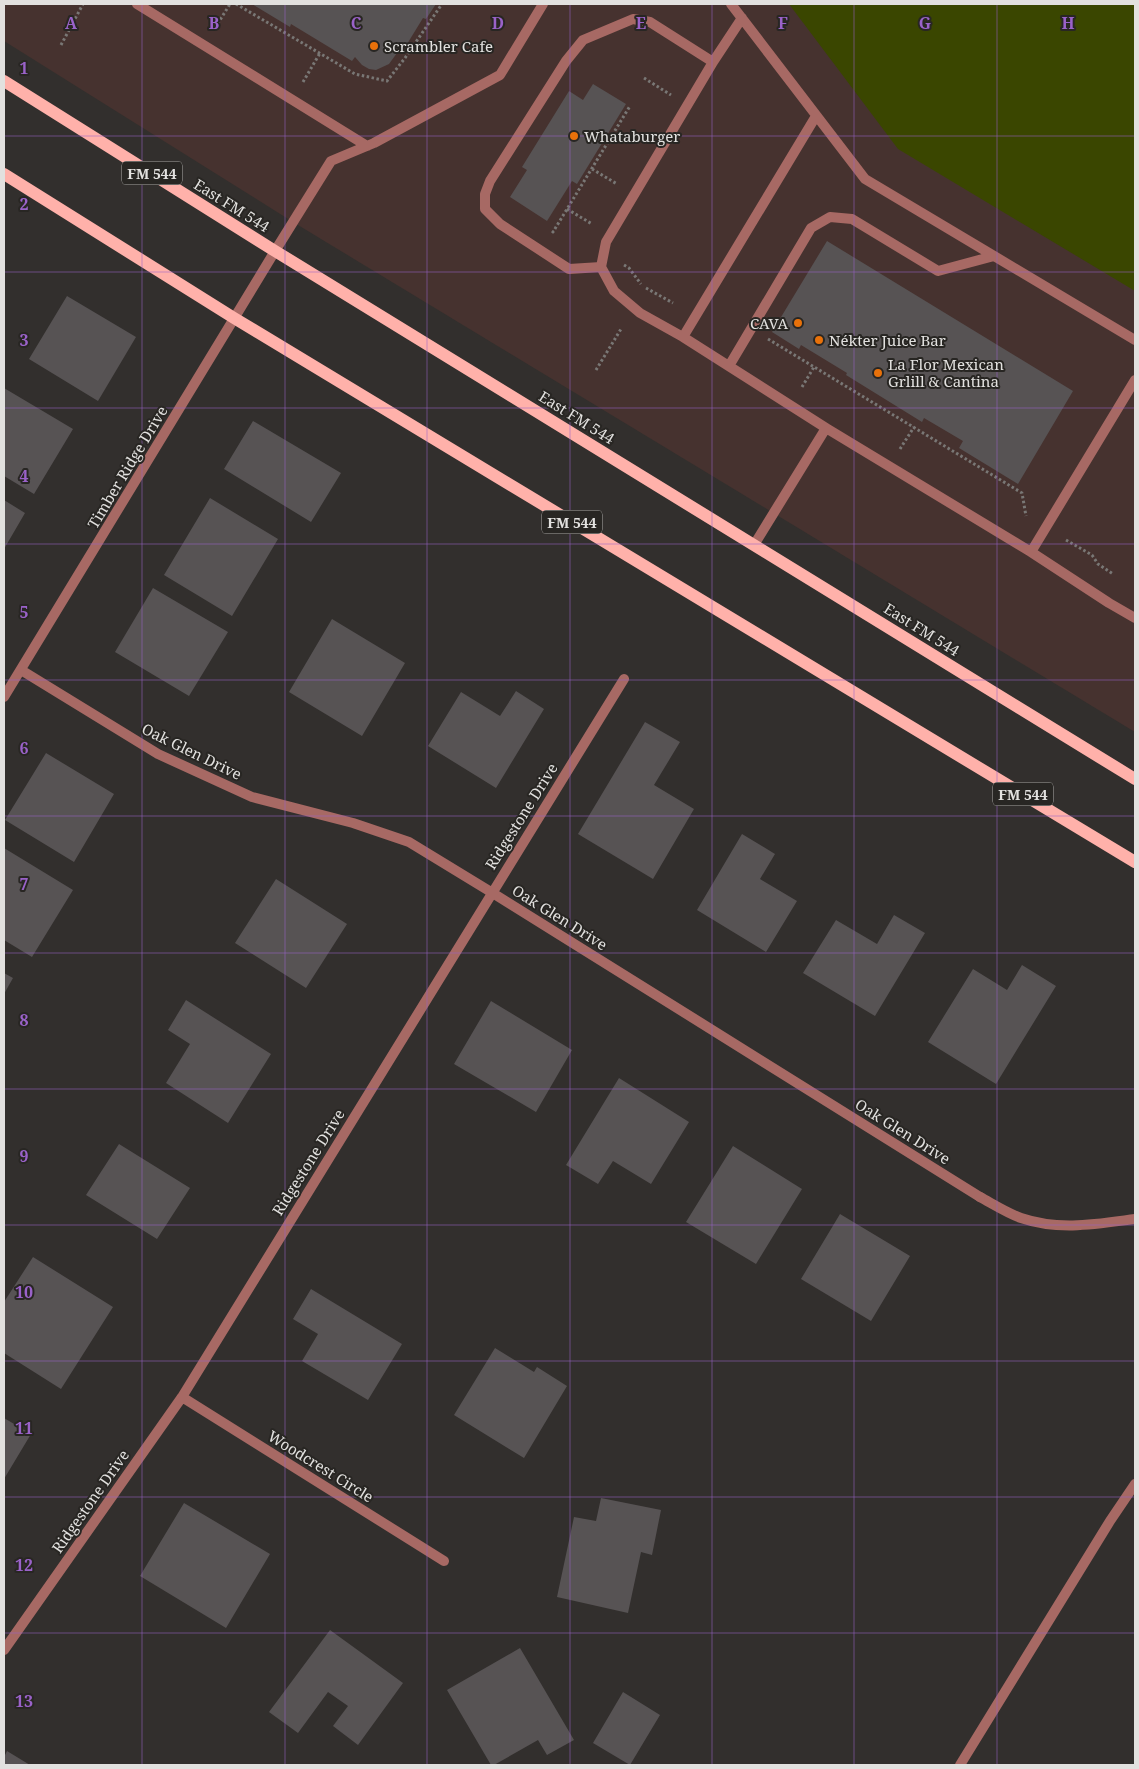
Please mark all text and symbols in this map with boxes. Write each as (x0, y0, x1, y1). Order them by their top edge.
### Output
text: A (65, 12, 78, 34)
text: B (209, 12, 220, 34)
text: C (351, 12, 362, 34)
text: D (492, 12, 504, 34)
text: E (636, 12, 646, 34)
text: F (778, 12, 788, 34)
text: G (919, 12, 931, 34)
text: H (1061, 12, 1075, 34)
place label: Scrambler Cafe (384, 36, 493, 56)
marker: Scrambler Cafe (368, 40, 380, 52)
text: 1 (19, 57, 29, 79)
place label: Whataburger (584, 126, 680, 146)
marker: Whataburger (568, 130, 580, 142)
road number: FM 544 (122, 162, 182, 184)
street label: East FM 544 (190, 174, 274, 237)
text: 2 (19, 193, 29, 215)
place label: CAVA (750, 313, 788, 333)
marker: CAVA (792, 317, 804, 329)
text: 3 (19, 329, 29, 351)
place label: Nékter Juice Bar (829, 330, 946, 350)
marker: Nékter Juice Bar (813, 334, 825, 346)
place label: La Flor Mexican Grlill & Cantina (888, 354, 1004, 391)
marker: La Flor Mexican Grlill & Cantina (872, 367, 884, 379)
street label: East FM 544 (535, 386, 619, 449)
street label: Timber Ridge Drive (82, 402, 172, 532)
text: 4 (19, 465, 29, 487)
road number: FM 544 (542, 511, 602, 534)
street label: East FM 544 (880, 598, 964, 661)
text: 5 (19, 601, 29, 623)
street label: Oak Glen Drive (139, 718, 245, 784)
text: 6 (19, 737, 29, 759)
street label: Ridgestone Drive (480, 759, 562, 873)
road number: FM 544 (993, 782, 1053, 806)
text: 7 (19, 873, 29, 895)
street label: Oak Glen Drive (509, 880, 611, 954)
text: 8 (19, 1009, 29, 1031)
street label: Oak Glen Drive (852, 1094, 954, 1168)
street label: Ridgestone Drive (267, 1105, 349, 1219)
text: 9 (19, 1145, 29, 1167)
text: 10 (15, 1281, 33, 1303)
text: 11 (15, 1417, 33, 1439)
street label: Woodcrest Circle (264, 1425, 378, 1507)
street label: Ridgestone Drive (47, 1445, 133, 1557)
text: 12 (15, 1554, 33, 1576)
text: 13 (15, 1690, 33, 1712)

